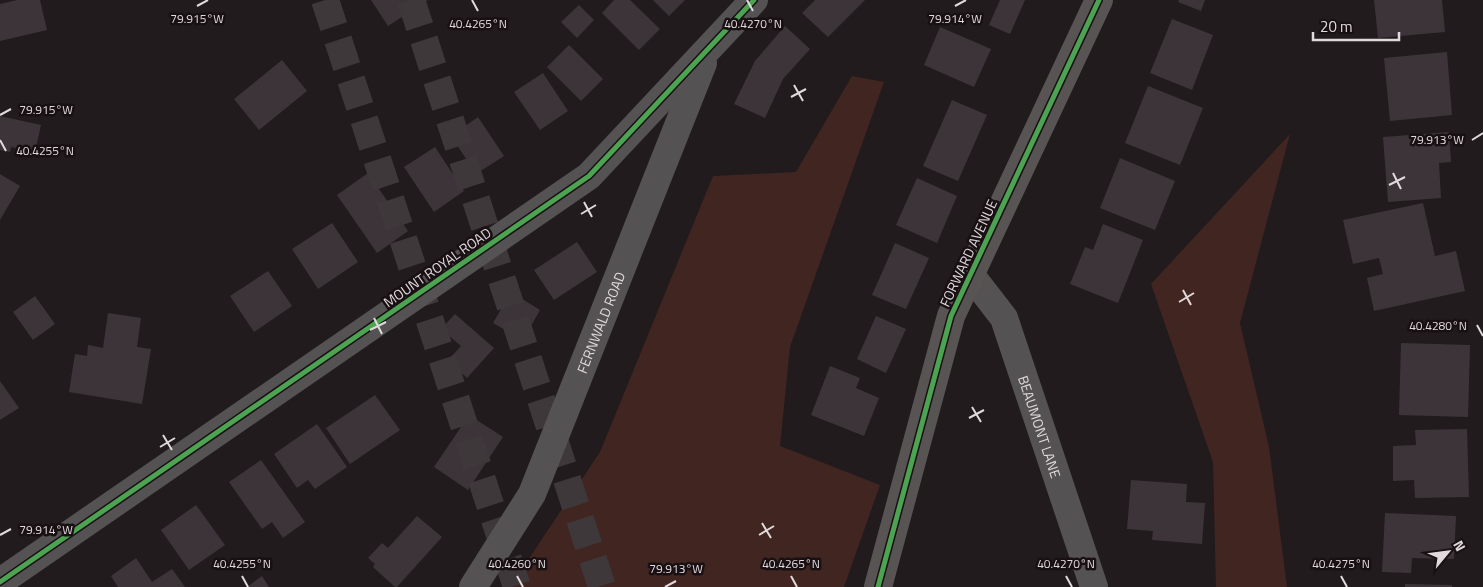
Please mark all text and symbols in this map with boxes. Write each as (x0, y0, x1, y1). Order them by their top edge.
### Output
text: 79.915°W (170, 9, 224, 28)
text: 79.914°W (928, 9, 982, 28)
scale bar (1313, 10, 1399, 42)
text: 40.4265°N (449, 14, 507, 33)
text: 40.4270°N (724, 14, 782, 33)
text: 20 m (1320, 15, 1353, 38)
text: 79.915°W (19, 100, 73, 119)
text: 79.913°W (1410, 130, 1464, 149)
text: 40.4255°N (16, 141, 74, 160)
street label: FORWARD AVENUE (934, 196, 1002, 310)
street label: MOUNT ROYAL ROAD (379, 222, 495, 312)
street label: FERNWALD ROAD (571, 268, 630, 376)
text: 40.4280°N (1409, 316, 1467, 335)
street label: BEAUMONT LANE (1013, 372, 1067, 481)
text: 79.914°W (19, 520, 73, 539)
north arrow (1423, 527, 1473, 577)
text: N (1448, 536, 1471, 555)
text: 40.4255°N (213, 554, 271, 573)
text: 40.4260°N (488, 554, 546, 573)
text: 40.4265°N (762, 554, 820, 573)
text: 40.4270°N (1037, 554, 1095, 573)
text: 40.4275°N (1312, 554, 1370, 573)
text: 79.913°W (649, 559, 703, 578)

